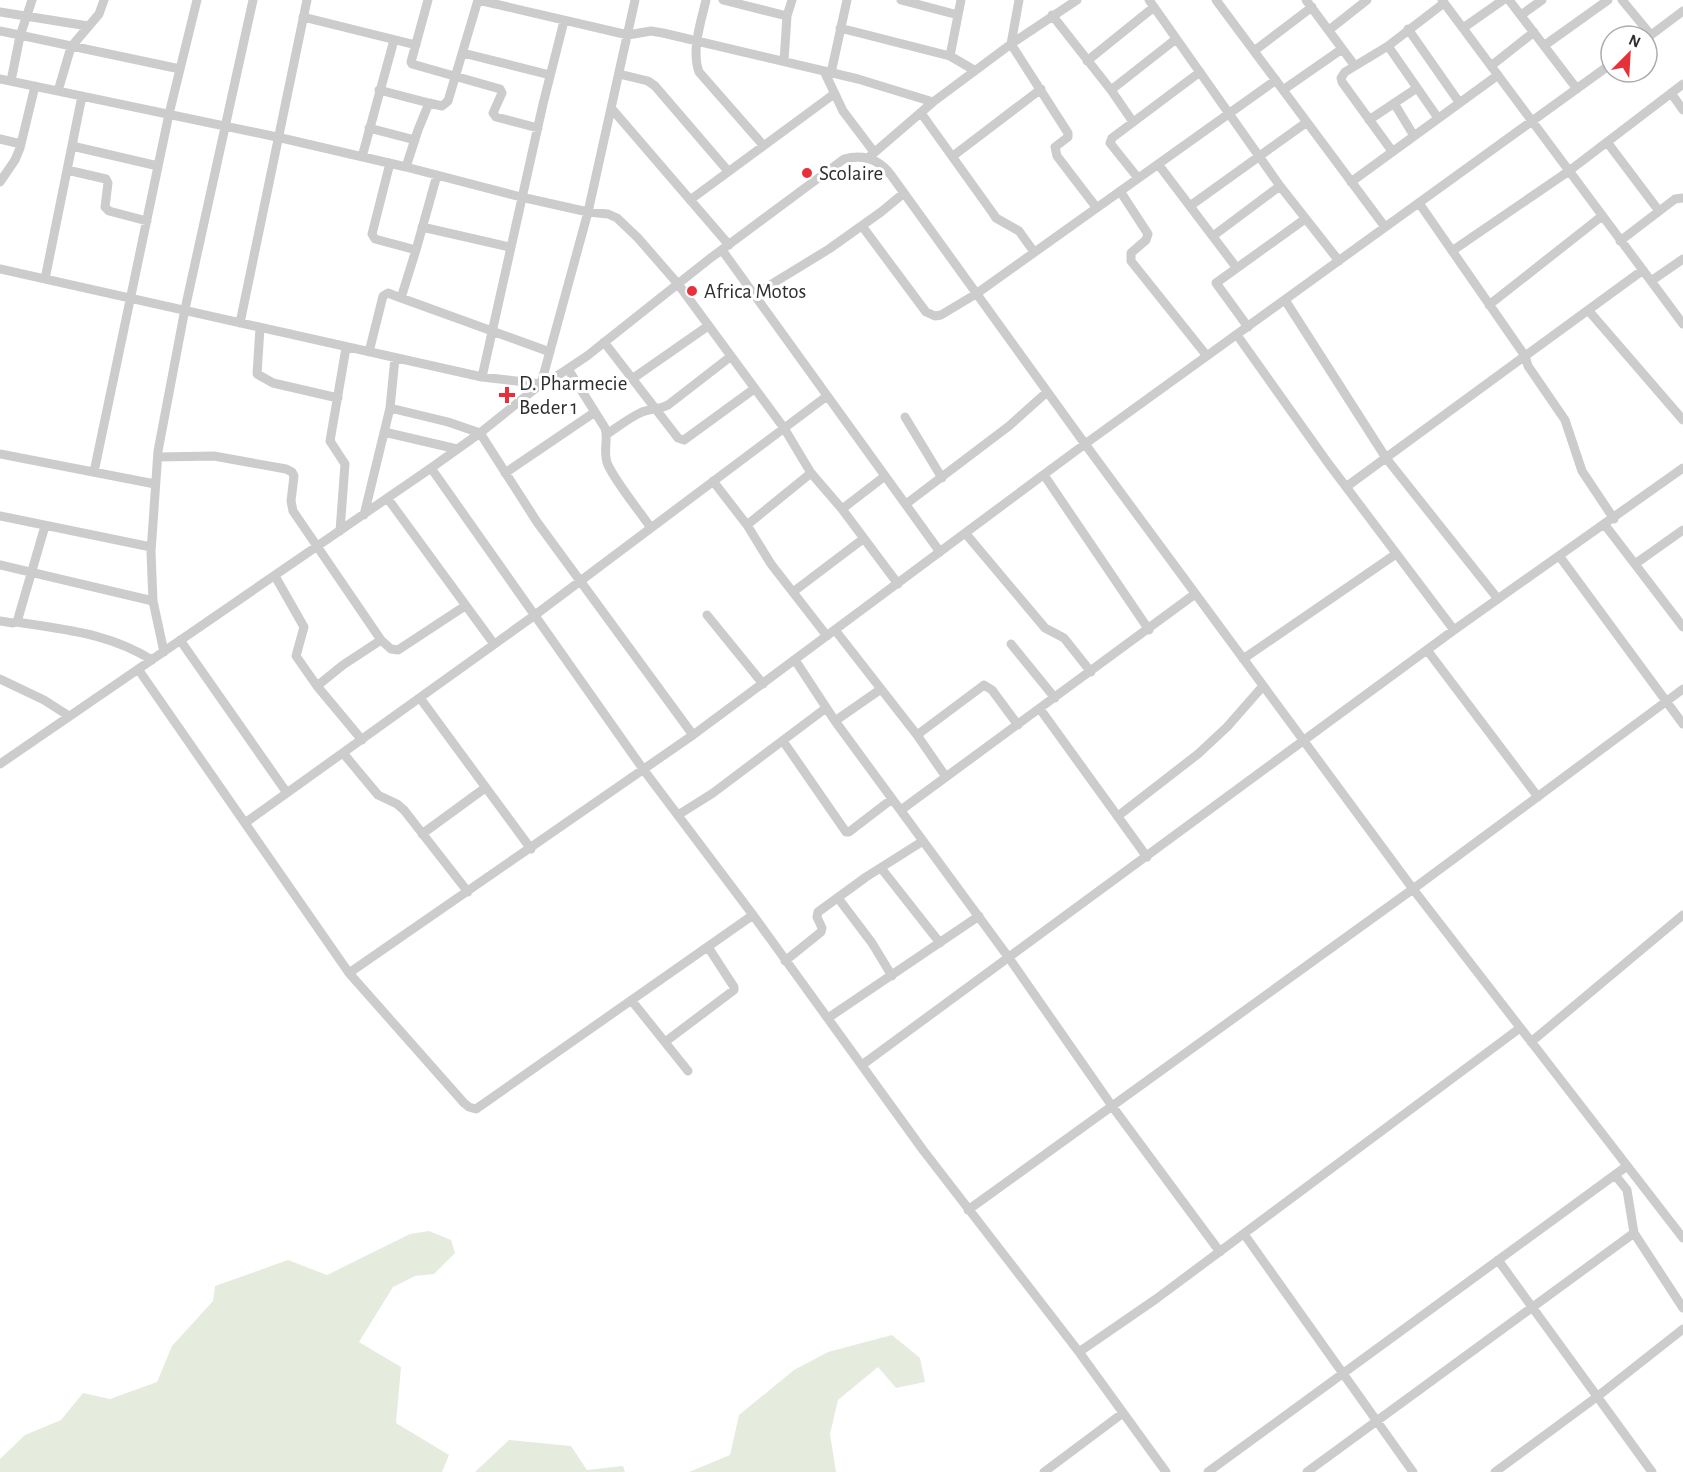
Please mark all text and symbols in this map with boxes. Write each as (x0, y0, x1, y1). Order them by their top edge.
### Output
north arrow (1599, 24, 1659, 84)
text: N (1626, 32, 1643, 51)
place label: Scolaire (819, 163, 883, 184)
marker: Scolaire (800, 166, 814, 180)
place label: Africa Motos (704, 281, 806, 302)
marker: Africa Motos (685, 284, 699, 298)
place label: D. Pharmecie Beder 1 (519, 373, 627, 418)
marker: D. Pharmecie Beder 1 (500, 388, 514, 402)

